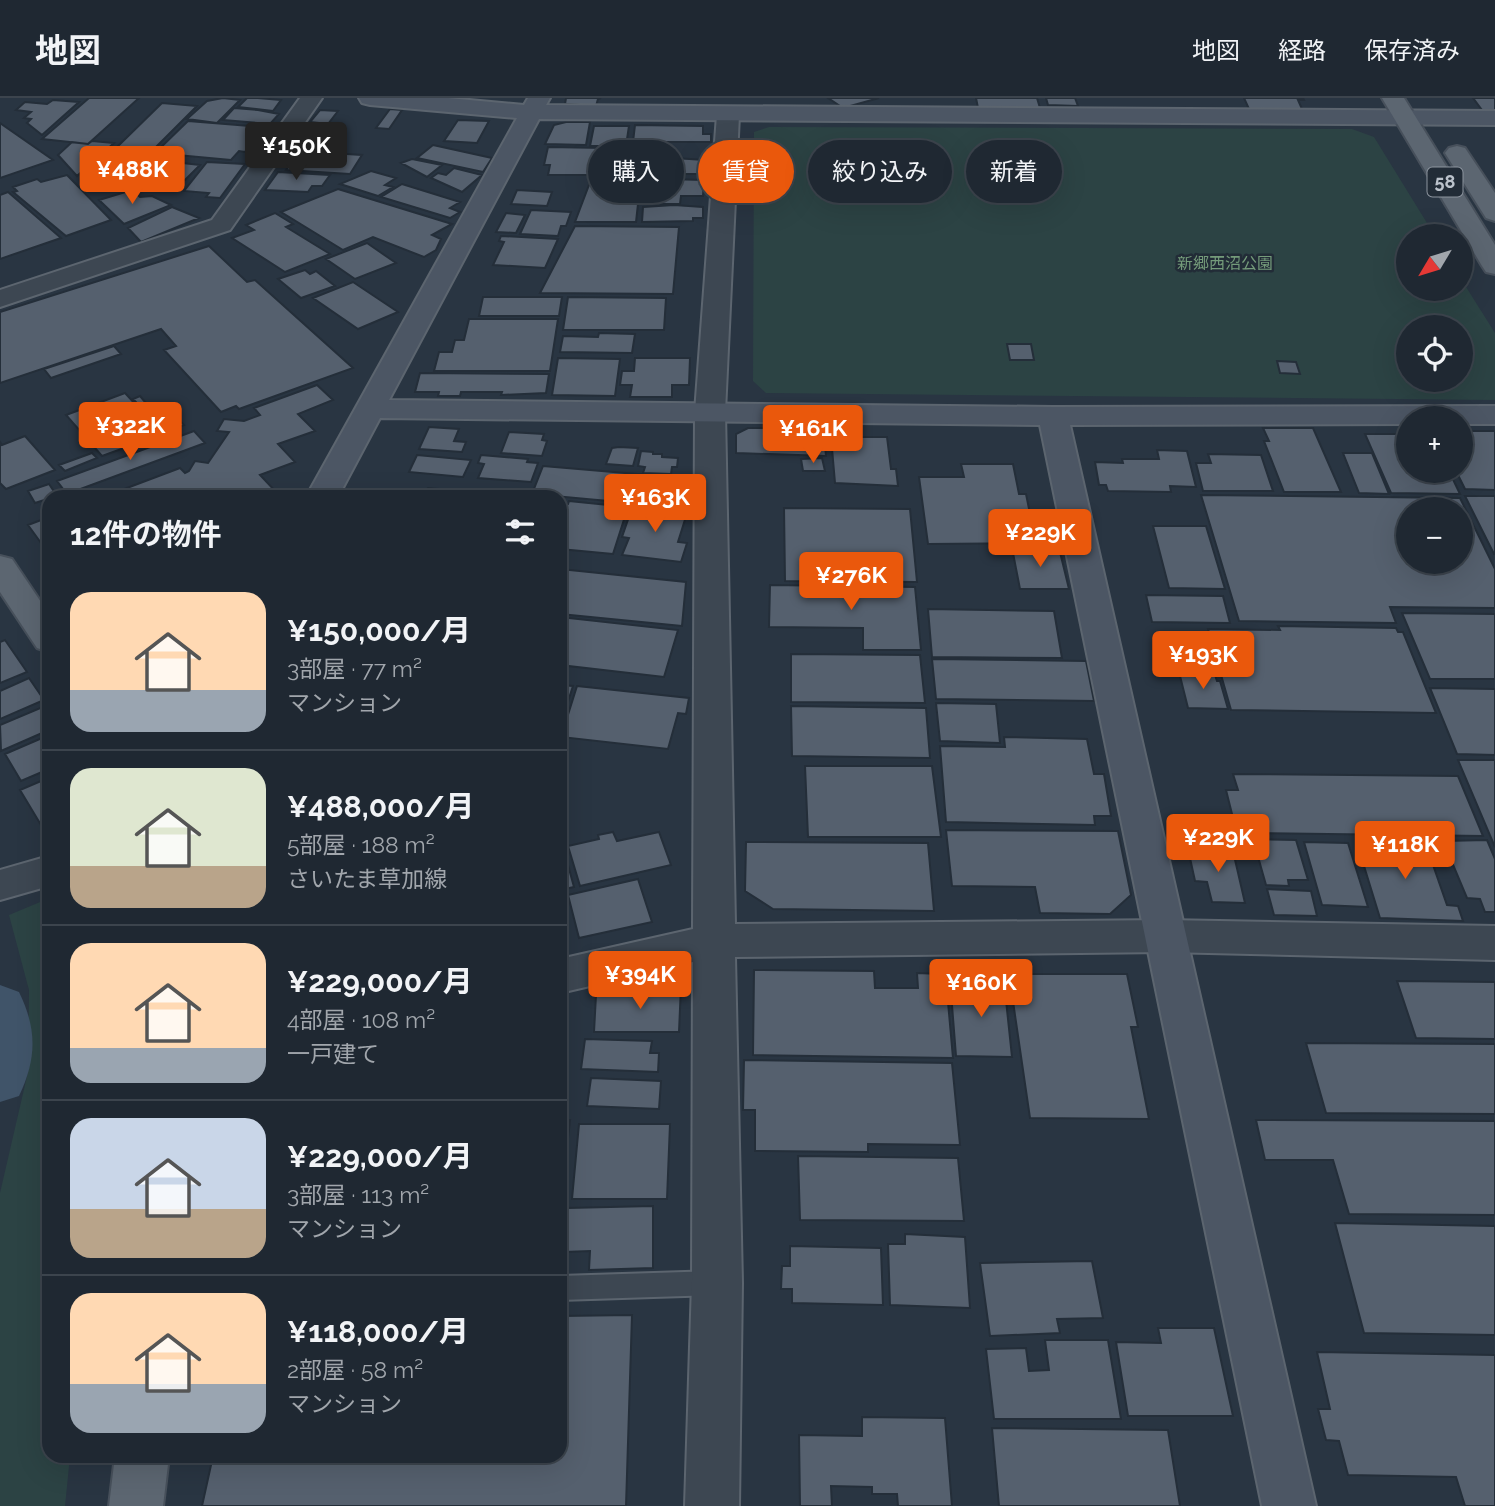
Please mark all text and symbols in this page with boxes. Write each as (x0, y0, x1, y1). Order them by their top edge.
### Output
text: 地図 (35, 31, 101, 70)
text: 地図 (1192, 36, 1240, 65)
text: 経路 (1278, 36, 1326, 65)
text: 保存済み (1364, 36, 1460, 65)
pin: ¥150K (247, 122, 345, 182)
text: ¥150K (261, 131, 331, 158)
chip: 購入 (588, 140, 684, 203)
chip: 賃貸 (698, 140, 794, 203)
chip: 絞り込み (808, 140, 952, 203)
chip: 新着 (966, 140, 1062, 203)
pin: ¥488K (83, 146, 181, 206)
text: ¥488K (96, 155, 168, 182)
road number: 58 (1428, 168, 1462, 196)
north arrow (1396, 224, 1474, 301)
map controls (1396, 224, 1473, 574)
park label: 新郷西沼公園 (1177, 254, 1273, 273)
button: locate (1396, 315, 1473, 392)
pin: ¥322K (81, 402, 179, 462)
pin: ¥161K (764, 406, 862, 465)
button: + (1396, 406, 1473, 483)
text: ¥322K (95, 411, 165, 438)
text: ¥161K (779, 414, 847, 441)
pin: ¥163K (606, 474, 704, 534)
text: ¥163K (620, 483, 690, 510)
button: − (1396, 497, 1473, 574)
pin: ¥229K (991, 510, 1089, 569)
icon: filters (501, 513, 539, 551)
text: 12件の物件 (70, 517, 222, 552)
text: ¥229K (1004, 518, 1076, 545)
pin: ¥276K (802, 552, 900, 612)
text: ¥276K (815, 561, 887, 588)
text: ¥150,000/月 (287, 613, 471, 648)
icon: home (126, 620, 210, 704)
pin: ¥193K (1154, 632, 1252, 691)
text: ¥193K (1168, 640, 1238, 667)
text: 3部屋 · 77 m² (287, 655, 422, 682)
text: マンション (287, 689, 402, 716)
text: ¥488,000/月 (287, 789, 475, 824)
icon: home (126, 796, 210, 880)
pin: ¥229K (1169, 814, 1267, 874)
pin: ¥118K (1356, 822, 1454, 881)
text: ¥229K (1182, 823, 1254, 850)
text: ¥118K (1371, 830, 1439, 857)
text: 5部屋 · 188 m² (287, 831, 435, 858)
text: さいたま草加線 (287, 865, 447, 892)
pin: ¥394K (591, 951, 689, 1011)
text: ¥394K (604, 960, 676, 987)
pin: ¥160K (932, 960, 1030, 1019)
text: ¥229,000/月 (287, 964, 473, 999)
text: ¥160K (945, 968, 1017, 995)
icon: home (126, 971, 210, 1055)
text: 4部屋 · 108 m² (287, 1006, 435, 1033)
text: 一戸建て (287, 1040, 379, 1067)
text: ¥229,000/月 (287, 1139, 473, 1174)
icon: home (126, 1146, 210, 1230)
text: 3部屋 · 113 m² (287, 1181, 429, 1208)
text: マンション (287, 1215, 402, 1242)
text: ¥118,000/月 (287, 1314, 469, 1349)
icon: home (126, 1321, 210, 1405)
text: 2部屋 · 58 m² (287, 1356, 423, 1383)
text: マンション (287, 1390, 402, 1417)

